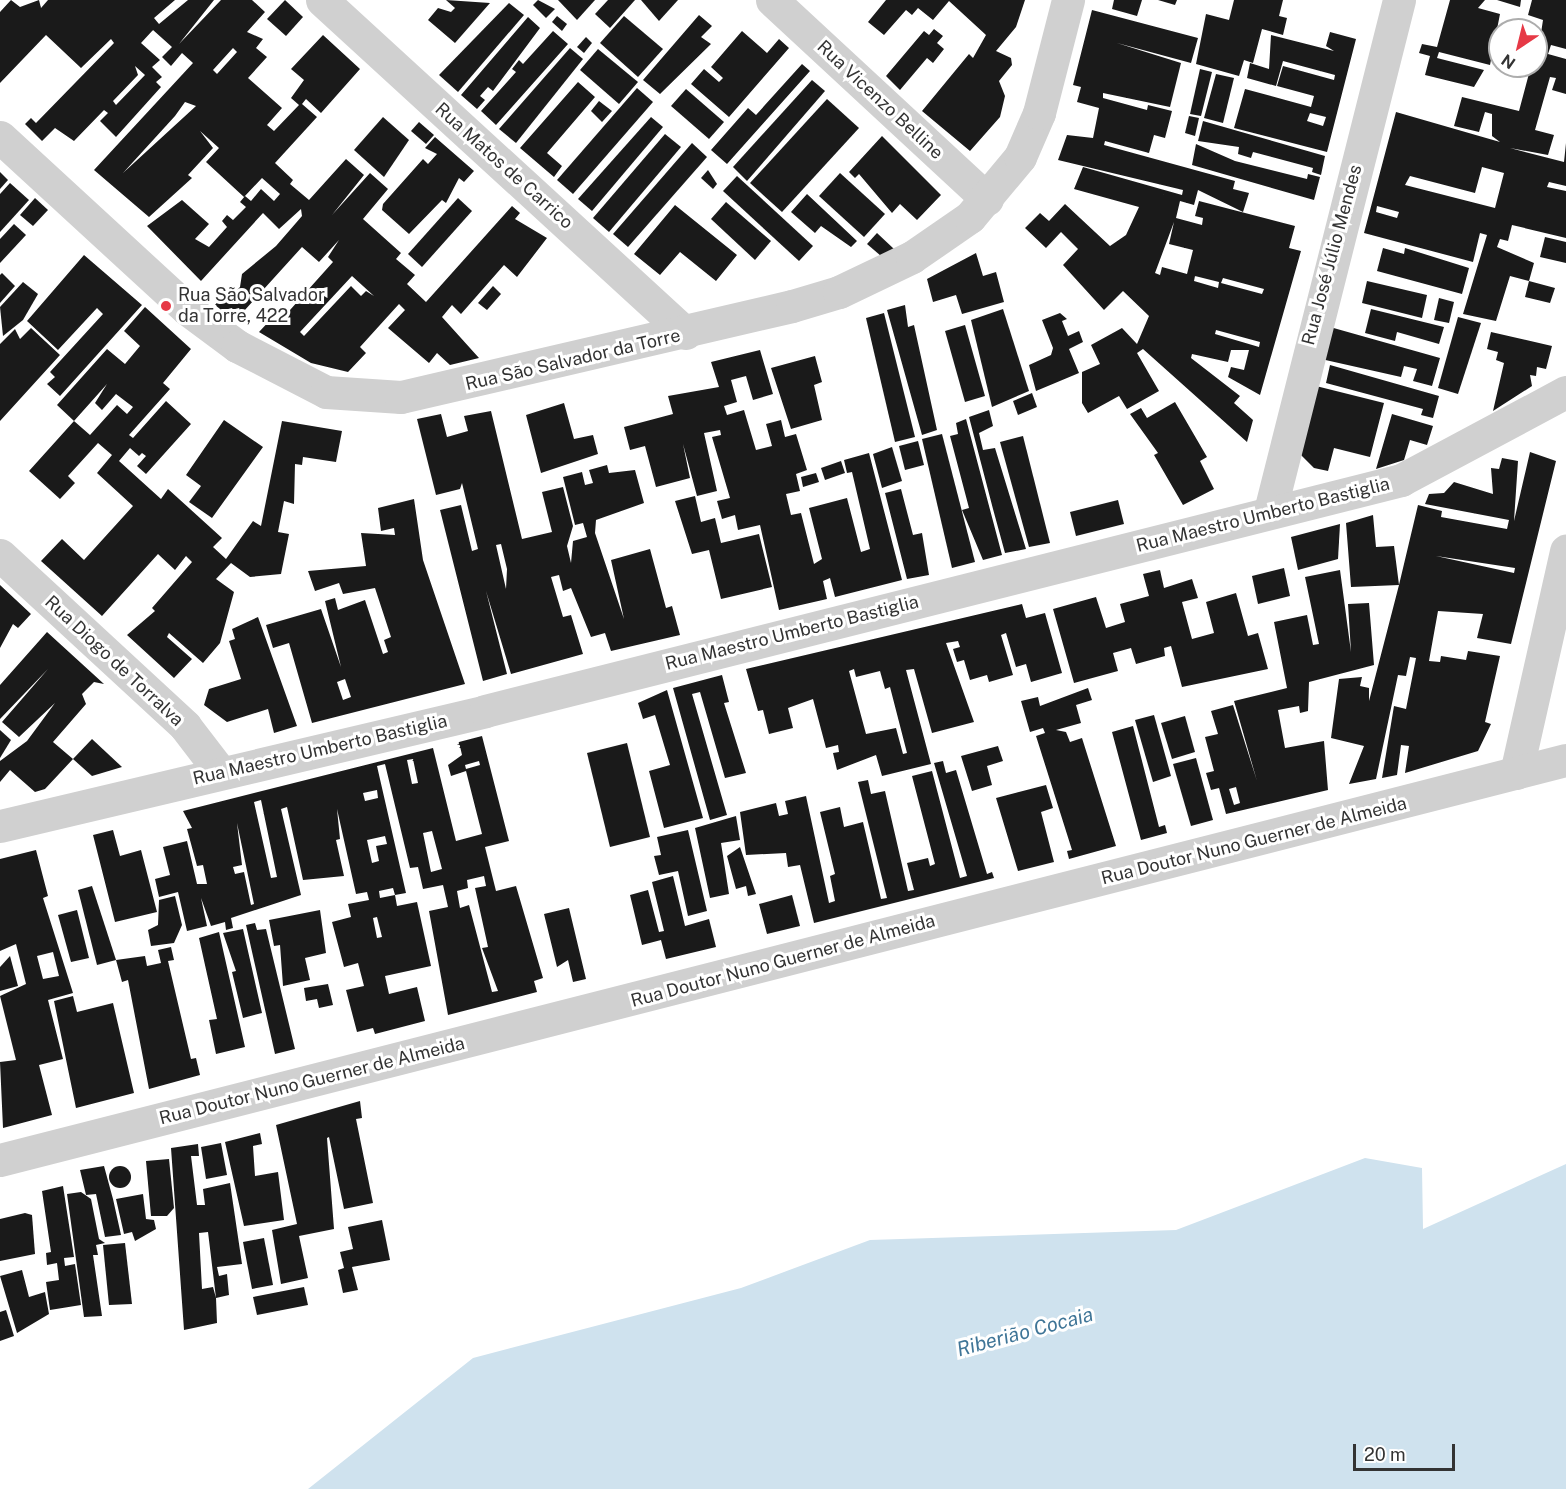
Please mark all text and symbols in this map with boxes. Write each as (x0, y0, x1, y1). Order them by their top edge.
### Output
north arrow (1488, 18, 1548, 78)
street label: Rua Vicenzo Belline (812, 36, 948, 164)
text: N (1498, 50, 1519, 73)
street label: Rua Matos de Carrico (430, 98, 578, 234)
street label: Rua José Júlio Mendes (1298, 162, 1366, 348)
place label: Rua São Salvador da Torre, 422 (178, 285, 325, 328)
marker: Rua São Salvador da Torre, 422 (159, 299, 173, 313)
street label: Rua São Salvador da Torre (463, 325, 683, 395)
street label: Rua Maestro Umberto Bastiglia (1134, 473, 1392, 557)
street label: Rua Diogo de Torralva (40, 591, 188, 731)
street label: Rua Maestro Umberto Bastiglia (663, 591, 921, 675)
street label: Rua Maestro Umberto Bastiglia (191, 710, 449, 790)
street label: Rua Doutor Nuno Guerner de Almeida (1099, 792, 1409, 890)
street label: Rua Doutor Nuno Guerner de Almeida (628, 910, 938, 1012)
street label: Rua Doutor Nuno Guerner de Almeida (157, 1032, 467, 1130)
water label: Riberião Cocaia (954, 1302, 1096, 1362)
scale bar (1356, 1432, 1458, 1470)
text: 20 m (1364, 1444, 1406, 1465)

